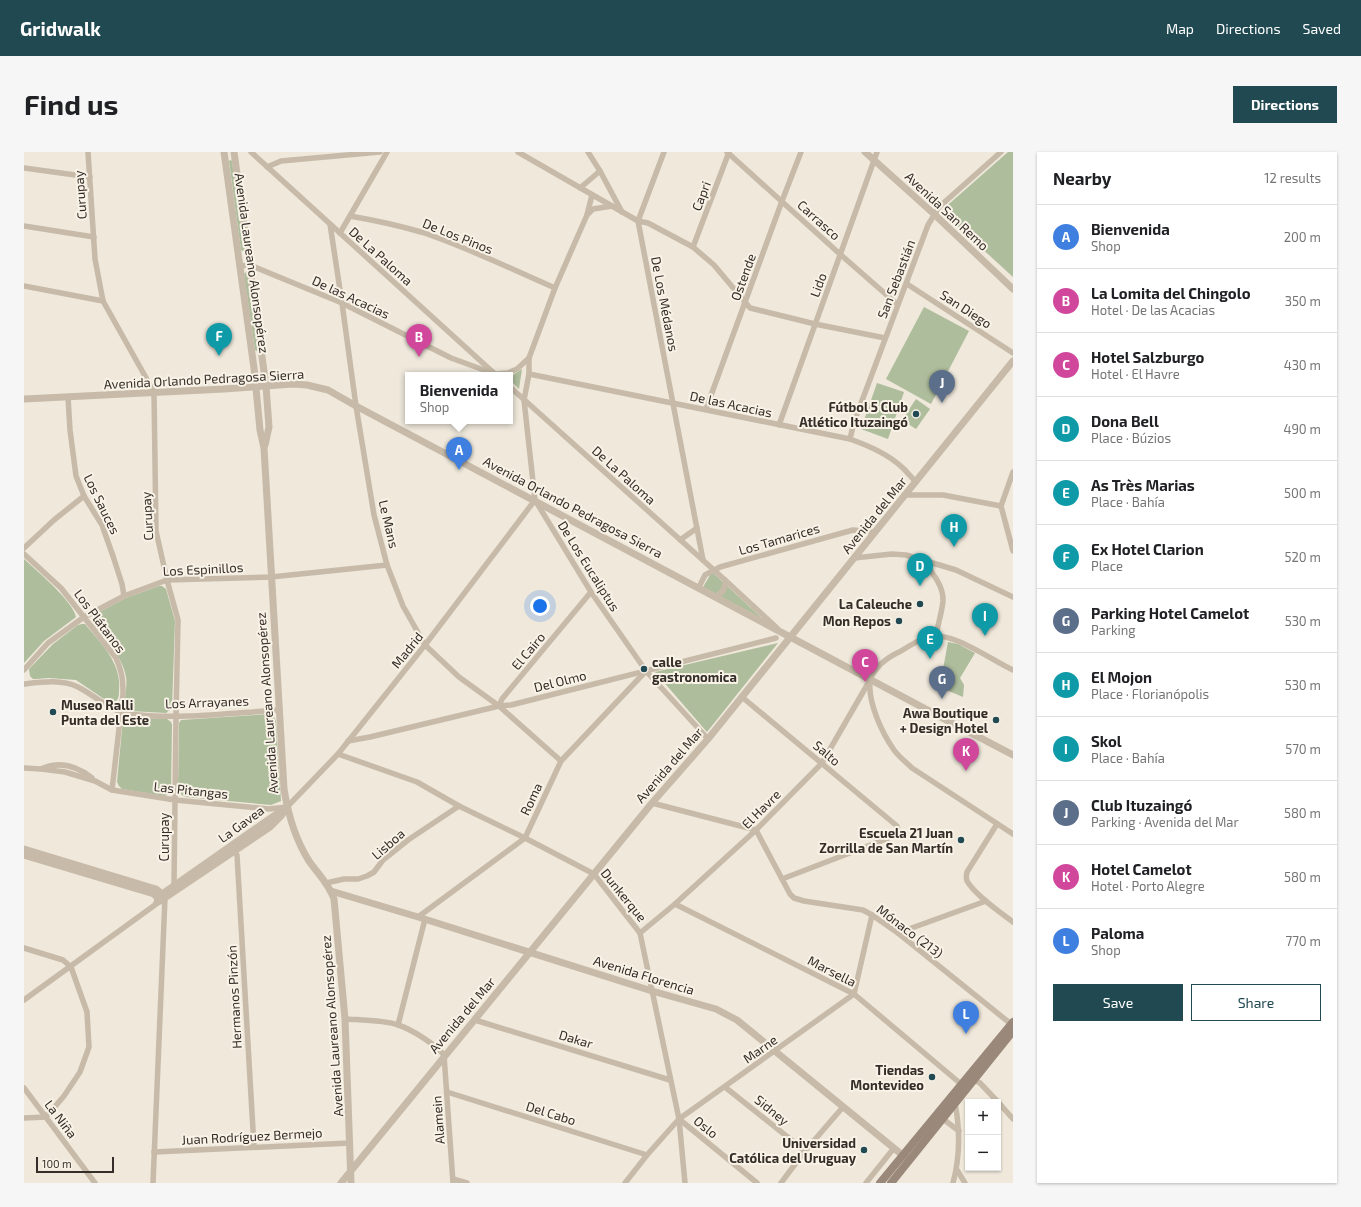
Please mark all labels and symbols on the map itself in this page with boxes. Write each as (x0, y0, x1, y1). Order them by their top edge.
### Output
street label: Avenida San Remo (902, 168, 992, 254)
street label: Curupay (70, 170, 90, 220)
street label: Avenida Laureano Alonsopérez (231, 172, 273, 354)
street label: Capri (688, 179, 714, 213)
street label: Carrasco (794, 197, 844, 243)
street label: De Los Pinos (420, 215, 496, 257)
street label: De La Paloma (346, 223, 416, 289)
street label: San Sebastián (874, 237, 918, 321)
street label: Ostende (727, 251, 759, 303)
street label: De Los Médanos (648, 255, 682, 353)
street label: Lido (806, 271, 830, 299)
street label: De las Acacias (310, 272, 392, 322)
street label: San Diego (937, 286, 995, 332)
pin: F (206, 323, 232, 356)
pin: B (406, 324, 432, 357)
street label: Avenida Orlando Pedragosa Sierra (103, 366, 305, 392)
pin: J (929, 370, 955, 403)
street label: De las Acacias (688, 387, 774, 421)
place label: Fútbol 5 Club Atlético Ituzaingó (799, 399, 908, 430)
marker: Fútbol 5 Club Atlético Ituzaingó (911, 409, 921, 419)
pin: A (446, 437, 472, 470)
street label: De La Paloma (589, 442, 659, 508)
street label: Avenida Orlando Pedragosa Sierra (481, 453, 665, 561)
street label: Los Sauces (81, 471, 123, 537)
street label: Avenida del Mar (838, 473, 910, 557)
street label: Curupay (138, 491, 156, 541)
street label: Le Mans (376, 498, 402, 550)
pin: H (941, 514, 967, 547)
street label: De Los Eucaliptus (555, 518, 623, 614)
street label: Los Tamarices (737, 520, 821, 558)
pin: D (907, 553, 933, 586)
street label: Los Espinillos (162, 559, 244, 579)
street label: Los Plátanos (71, 586, 129, 656)
your location (530, 596, 550, 616)
place label: La Caleuche (839, 596, 912, 612)
marker: La Caleuche (915, 599, 925, 609)
pin: I (972, 603, 998, 636)
street label: Avenida Laureano Alonsopérez (253, 612, 281, 794)
place label: Mon Repos (823, 613, 891, 629)
marker: Mon Repos (894, 616, 904, 626)
pin: E (917, 626, 943, 659)
street label: Madrid (388, 629, 426, 671)
street label: El Cairo (508, 629, 548, 673)
pin: C (852, 649, 878, 682)
place label: calle gastronomica (652, 654, 737, 685)
marker: calle gastronomica (639, 664, 649, 674)
pin: G (929, 666, 955, 699)
street label: Del Olmo (532, 667, 588, 695)
street label: Los Arrayanes (165, 693, 249, 711)
place label: Museo Ralli Punta del Este (61, 697, 149, 728)
place label: Awa Boutique + Design Hotel (900, 705, 989, 736)
marker: Museo Ralli Punta del Este (48, 707, 58, 717)
marker: Awa Boutique + Design Hotel (991, 715, 1001, 725)
street label: Avenida del Mar (632, 724, 706, 806)
street label: Salto (810, 737, 844, 769)
pin: K (953, 738, 979, 771)
street label: Las Pitangas (153, 778, 229, 802)
street label: Roma (517, 780, 545, 818)
street label: El Havre (738, 786, 784, 832)
street label: La Gavea (215, 802, 267, 846)
street label: Curupay (156, 812, 172, 862)
street label: Lisboa (368, 825, 408, 863)
place label: Escuela 21 Juan Zorrilla de San Martín (819, 825, 953, 856)
marker: Escuela 21 Juan Zorrilla de San Martín (956, 835, 966, 845)
street label: Dunkerque (598, 865, 650, 925)
street label: Mónaco (213) (874, 901, 946, 961)
street label: Avenida Laureano Alonsopérez (318, 935, 346, 1117)
street label: Hermanos Pinzón (223, 945, 245, 1049)
street label: Avenida Florencia (592, 952, 696, 998)
street label: Marsella (805, 952, 859, 990)
street label: Avenida del Mar (425, 974, 499, 1056)
pin: L (953, 1001, 979, 1034)
street label: Dakar (557, 1026, 595, 1052)
street label: Marne (740, 1031, 780, 1067)
place label: Tiendas Montevideo (850, 1062, 924, 1093)
marker: Tiendas Montevideo (927, 1072, 937, 1082)
street label: Sidney (752, 1091, 792, 1129)
street label: Alamein (428, 1095, 448, 1145)
street label: La Niña (41, 1097, 81, 1141)
street label: Del Cabo (524, 1098, 578, 1128)
street label: Oslo (691, 1112, 721, 1142)
street label: Juan Rodríguez Bermejo (181, 1124, 323, 1148)
place label: Universidad Católica del Uruguay (729, 1135, 857, 1166)
marker: Universidad Católica del Uruguay (859, 1145, 869, 1155)
scale bar (36, 1155, 114, 1174)

